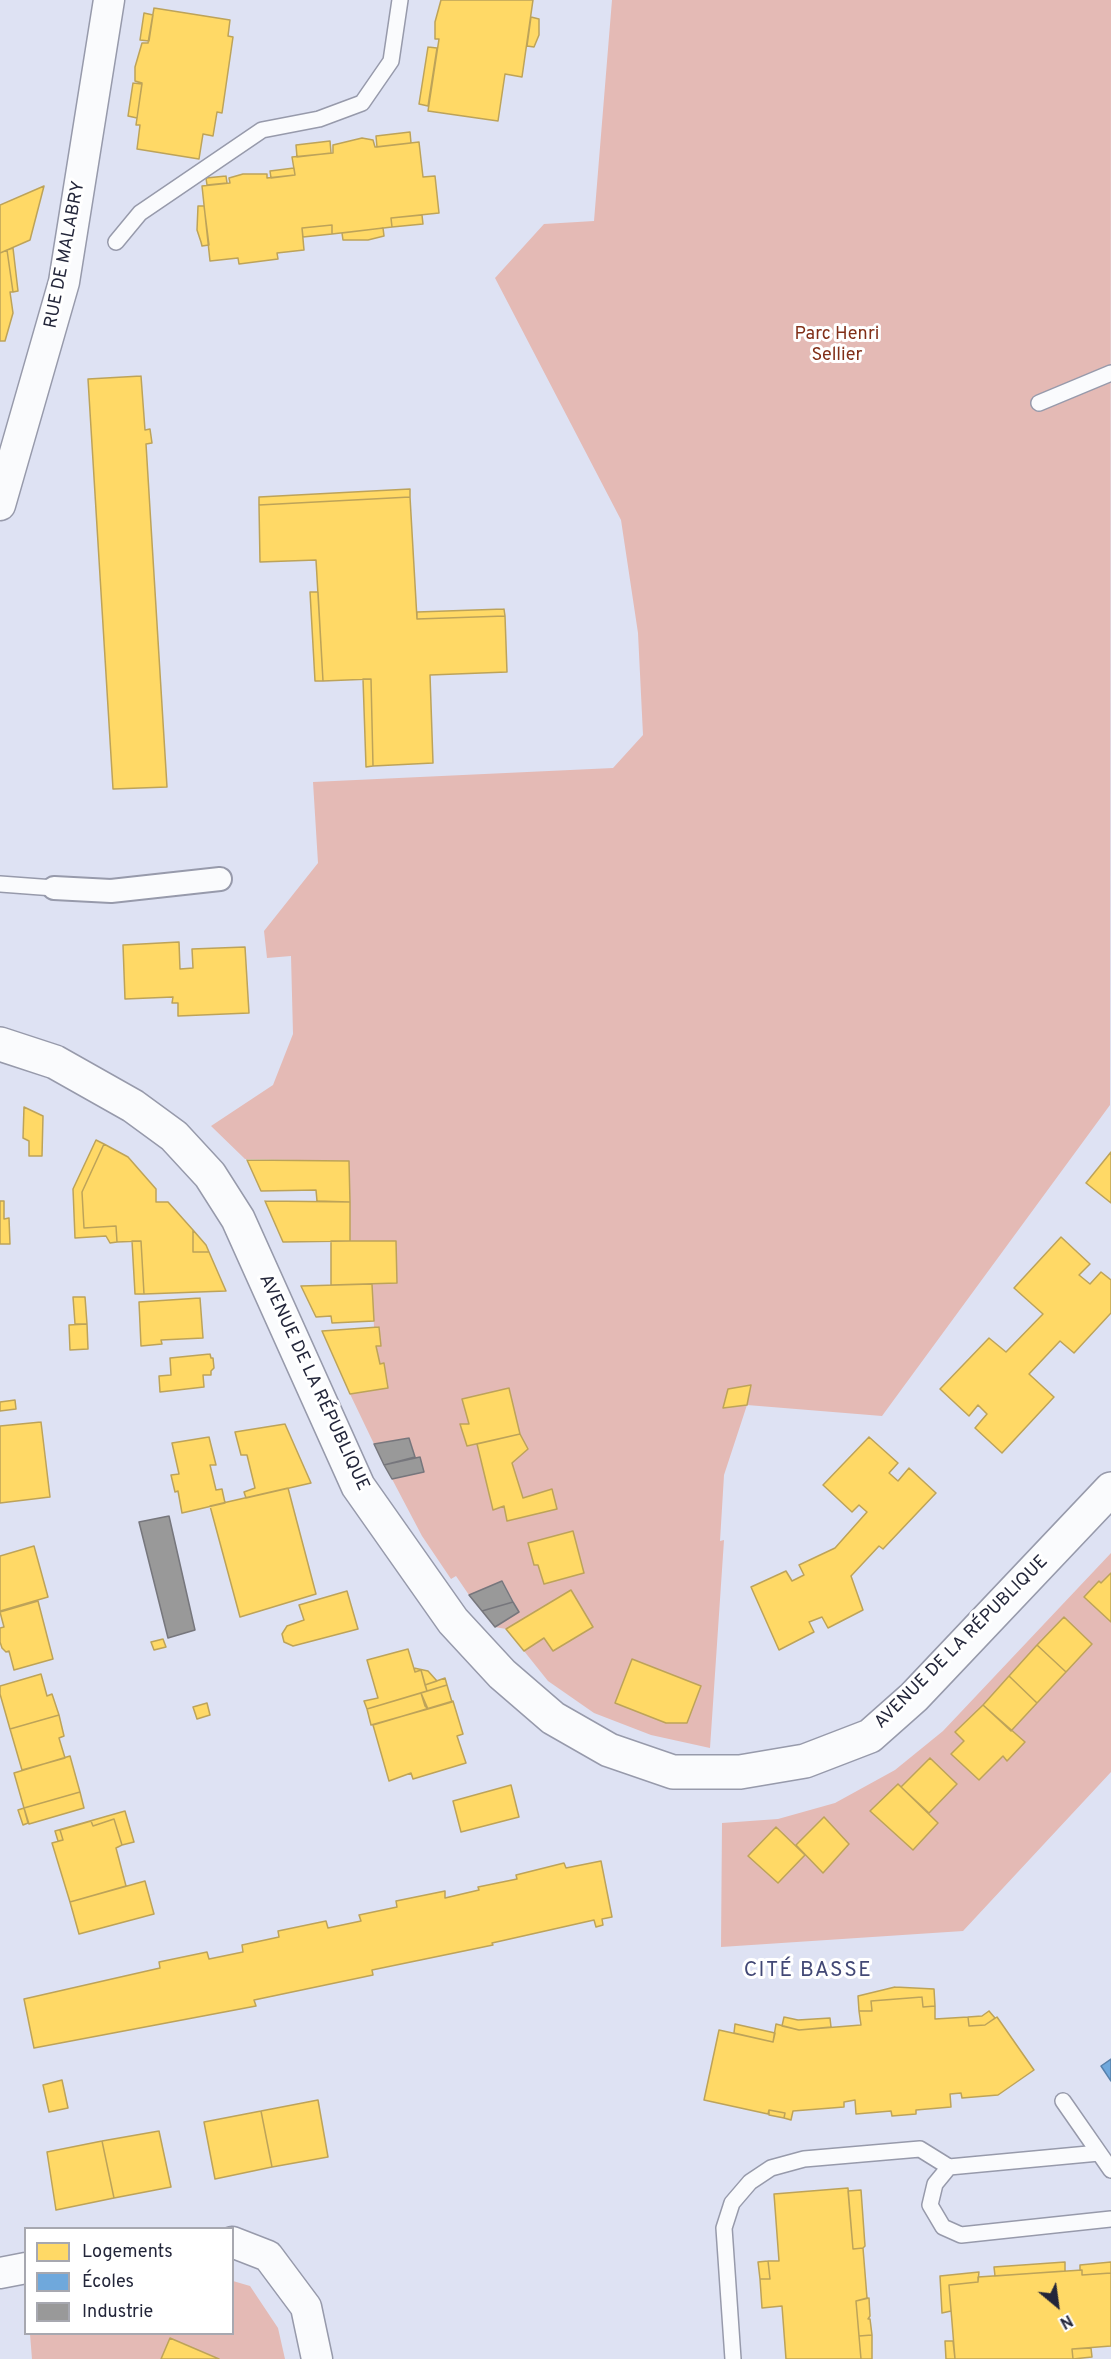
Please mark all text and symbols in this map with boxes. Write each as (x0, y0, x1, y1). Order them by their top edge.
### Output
street label: RUE DE MALABRY (41, 180, 91, 330)
park label: Parc Henri Sellier (795, 324, 879, 366)
street label: AVENUE DE LA RÉPUBLIQUE (253, 1271, 373, 1495)
street label: AVENUE DE LA RÉPUBLIQUE (871, 1552, 1053, 1734)
district label: CITÉ BASSE (744, 1959, 872, 1985)
legend (24, 2227, 234, 2335)
text: Logements (82, 2241, 173, 2264)
text: Écoles (82, 2271, 134, 2294)
north arrow (1027, 2275, 1087, 2335)
text: Industrie (82, 2301, 153, 2324)
text: N (1056, 2309, 1076, 2332)

